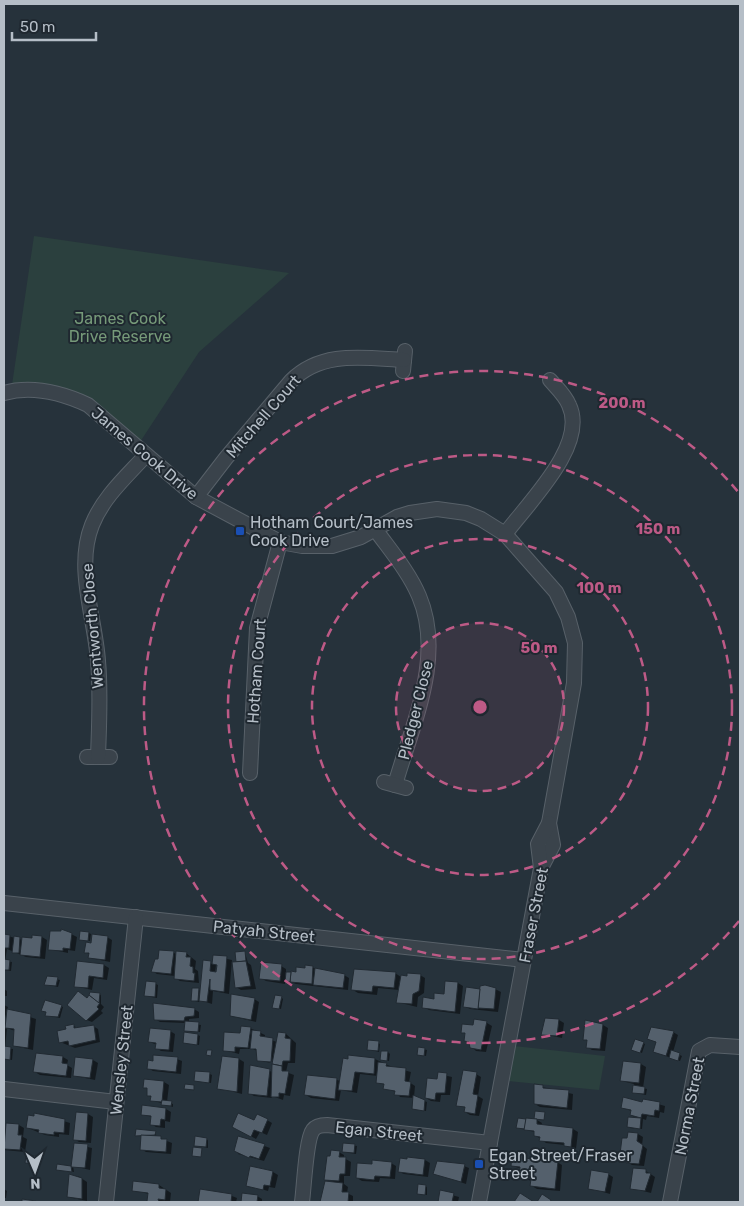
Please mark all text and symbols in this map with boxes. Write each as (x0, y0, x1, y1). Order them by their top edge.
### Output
scale bar (12, 10, 96, 42)
text: 50 m (20, 18, 55, 36)
park label: James Cook Drive Reserve (69, 309, 171, 346)
street label: Mitchell Court (222, 371, 305, 462)
text: 200 m (598, 394, 646, 412)
street label: James Cook Drive (87, 403, 202, 504)
place label: Hotham Court/James Cook Drive (250, 513, 413, 550)
text: 150 m (636, 520, 680, 538)
marker: Hotham Court/James Cook Drive (234, 525, 246, 537)
street label: Wentworth Close (78, 562, 107, 690)
text: 100 m (577, 579, 621, 597)
street label: Hotham Court (243, 618, 270, 724)
text: 50 m (521, 639, 557, 657)
street label: Pledger Close (394, 658, 437, 762)
centre of rings (471, 698, 489, 716)
street label: Fraser Street (515, 866, 552, 964)
street label: Patyah Street (212, 917, 316, 946)
street label: Wensley Street (106, 1004, 137, 1116)
street label: Norma Street (671, 1055, 708, 1157)
street label: Egan Street (334, 1117, 424, 1146)
north arrow (10, 1146, 60, 1196)
place label: Egan Street/Fraser Street (489, 1146, 632, 1183)
marker: Egan Street/Fraser Street (473, 1158, 485, 1170)
text: N (30, 1175, 41, 1192)

